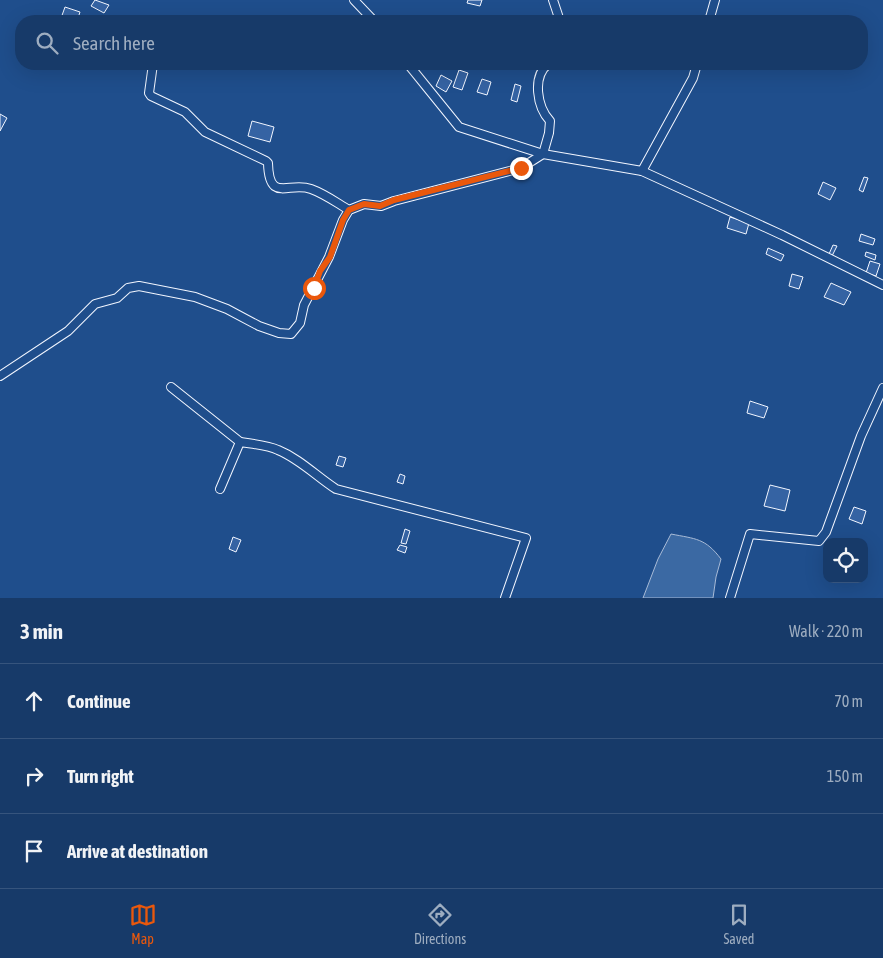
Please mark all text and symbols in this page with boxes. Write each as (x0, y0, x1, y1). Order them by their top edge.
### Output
search box (15, 15, 868, 70)
icon: search (33, 29, 61, 57)
text: Search here (73, 32, 155, 54)
route end (510, 157, 533, 180)
route start (303, 277, 326, 300)
map controls (823, 538, 868, 583)
button: locate (823, 538, 868, 583)
text: 3 min (20, 619, 63, 643)
text: Walk · 220 m (789, 622, 863, 640)
icon: ahead (20, 687, 48, 715)
text: Continue (67, 690, 131, 712)
text: 70 m (834, 692, 863, 710)
icon: right (20, 762, 48, 790)
text: Turn right (67, 765, 134, 787)
text: 150 m (827, 767, 863, 785)
icon: arrive (20, 837, 48, 865)
text: Arrive at destination (67, 840, 208, 862)
tab: Map (129, 901, 157, 947)
tab: Directions (414, 901, 466, 947)
tab: Saved (723, 901, 754, 947)

